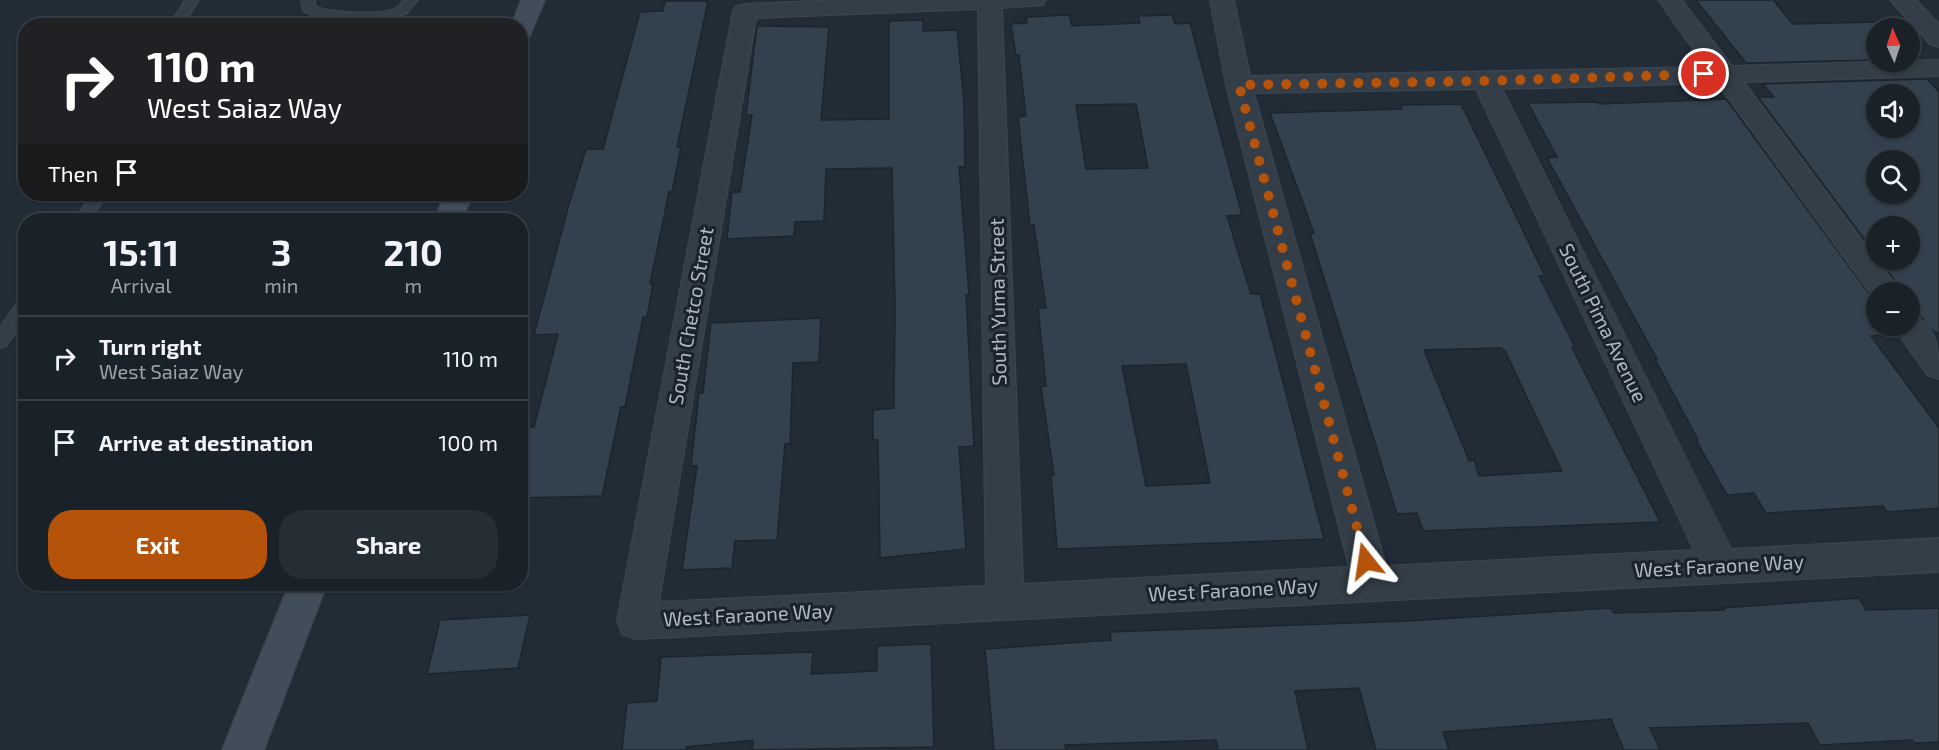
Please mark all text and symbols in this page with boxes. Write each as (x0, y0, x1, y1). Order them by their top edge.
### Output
north arrow (1866, 18, 1920, 72)
map controls (1866, 18, 1920, 336)
text: 110 m (147, 40, 256, 90)
icon: right (48, 42, 126, 120)
pin (1678, 48, 1729, 99)
icon: arrive (1687, 57, 1720, 90)
button: sound (1866, 84, 1920, 138)
text: West Saiaz Way (147, 91, 342, 123)
button: search (1866, 150, 1920, 204)
icon: arrive (110, 156, 143, 189)
text: Then (48, 160, 98, 186)
button: + (1866, 216, 1920, 270)
street label: South Yuma Street (984, 218, 1010, 386)
street label: South Chetco Street (663, 225, 718, 407)
text: 15:11 (103, 230, 179, 273)
text: 3 (271, 230, 291, 273)
text: 210 (384, 230, 443, 273)
street label: South Pima Avenue (1555, 239, 1653, 406)
text: Arrival (111, 273, 172, 297)
text: min (264, 273, 298, 297)
text: m (404, 273, 422, 297)
button: − (1866, 282, 1920, 336)
text: Turn right (99, 333, 201, 359)
icon: right (48, 342, 81, 375)
text: 110 m (443, 345, 498, 371)
text: West Saiaz Way (99, 359, 243, 383)
icon: arrive (48, 426, 81, 459)
text: Arrive at destination (99, 429, 313, 455)
text: 100 m (439, 429, 498, 455)
button: Exit (48, 510, 267, 579)
button: Share (279, 510, 498, 579)
position arrow (1334, 529, 1398, 593)
street label: West Faraone Way (1633, 549, 1805, 581)
street label: West Faraone Way (1147, 573, 1319, 605)
street label: West Faraone Way (662, 598, 834, 630)

